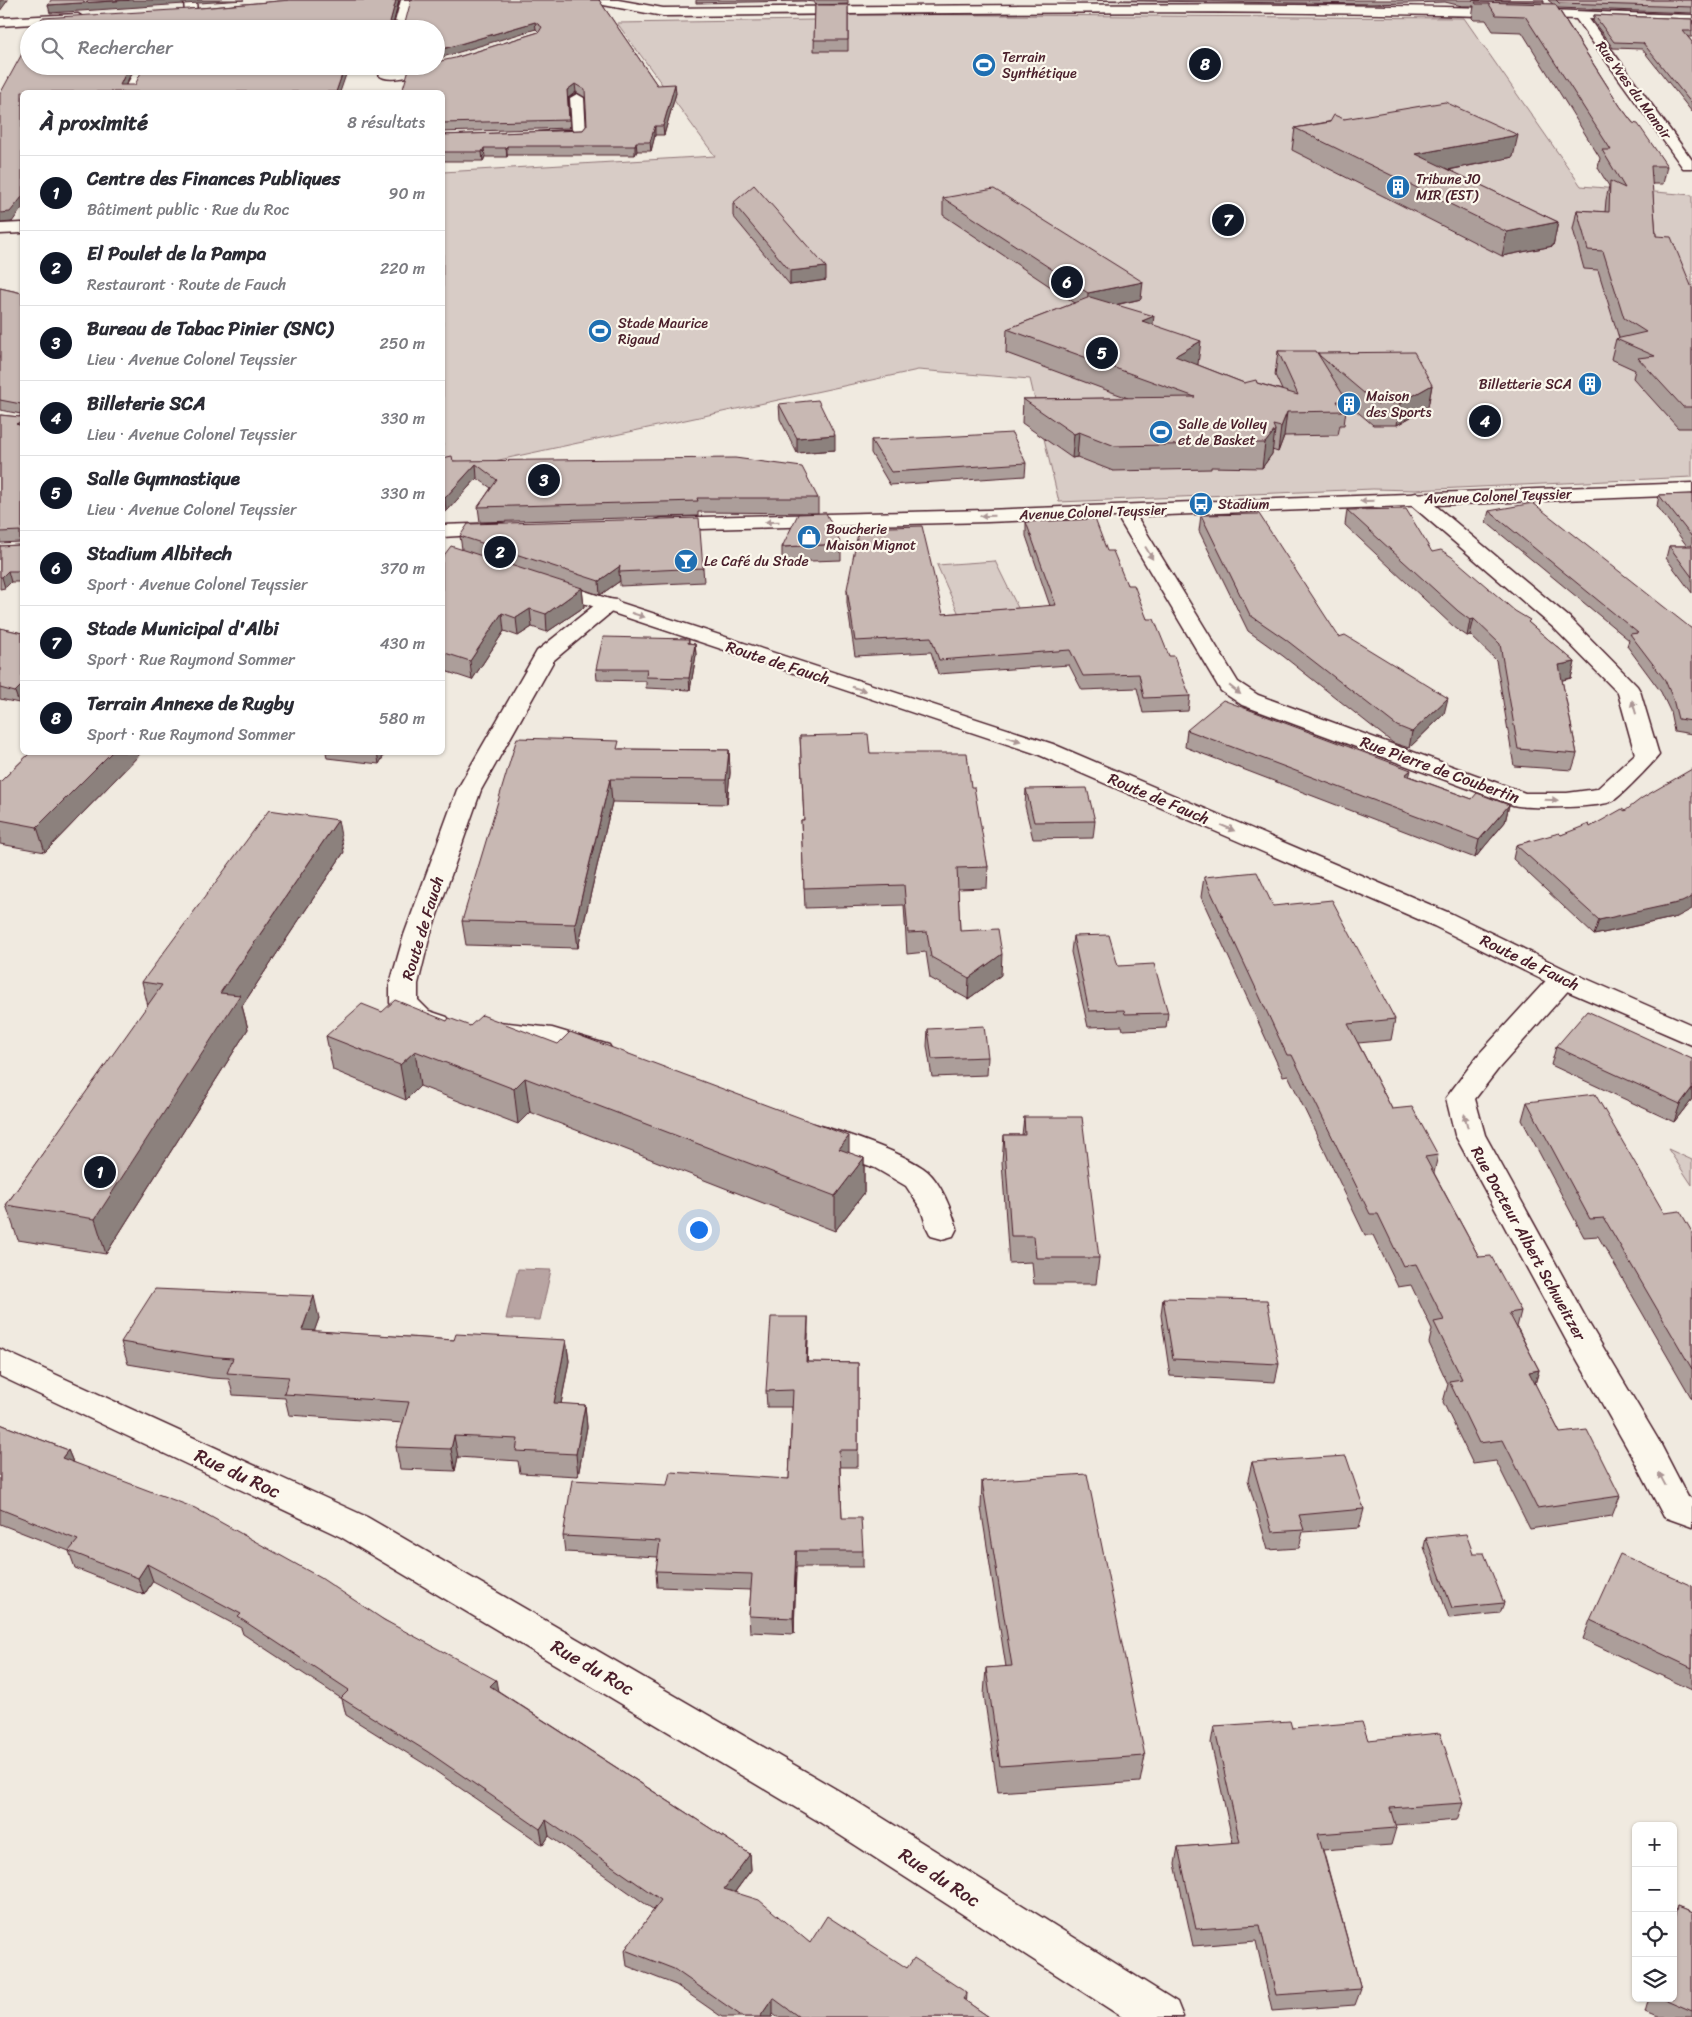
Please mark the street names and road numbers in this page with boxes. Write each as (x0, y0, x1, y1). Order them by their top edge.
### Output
street label: Rue Yves du Manoir (1589, 35, 1679, 146)
street label: Avenue Colonel Teyssier (1423, 481, 1573, 512)
street label: Avenue Colonel Teyssier (1018, 497, 1168, 528)
street label: Route de Fauch (722, 632, 834, 693)
street label: Rue Pierre de Coubertin (1356, 727, 1524, 812)
street label: Route de Fauch (1104, 764, 1214, 833)
street label: Route de Fauch (393, 872, 452, 984)
street label: Route de Fauch (1475, 926, 1585, 999)
street label: Rue Docteur Albert Schweitzer (1463, 1141, 1595, 1347)
street label: Rue du Roc (189, 1439, 287, 1508)
street label: Rue du Roc (545, 1630, 641, 1705)
street label: Rue du Roc (892, 1838, 987, 1916)

